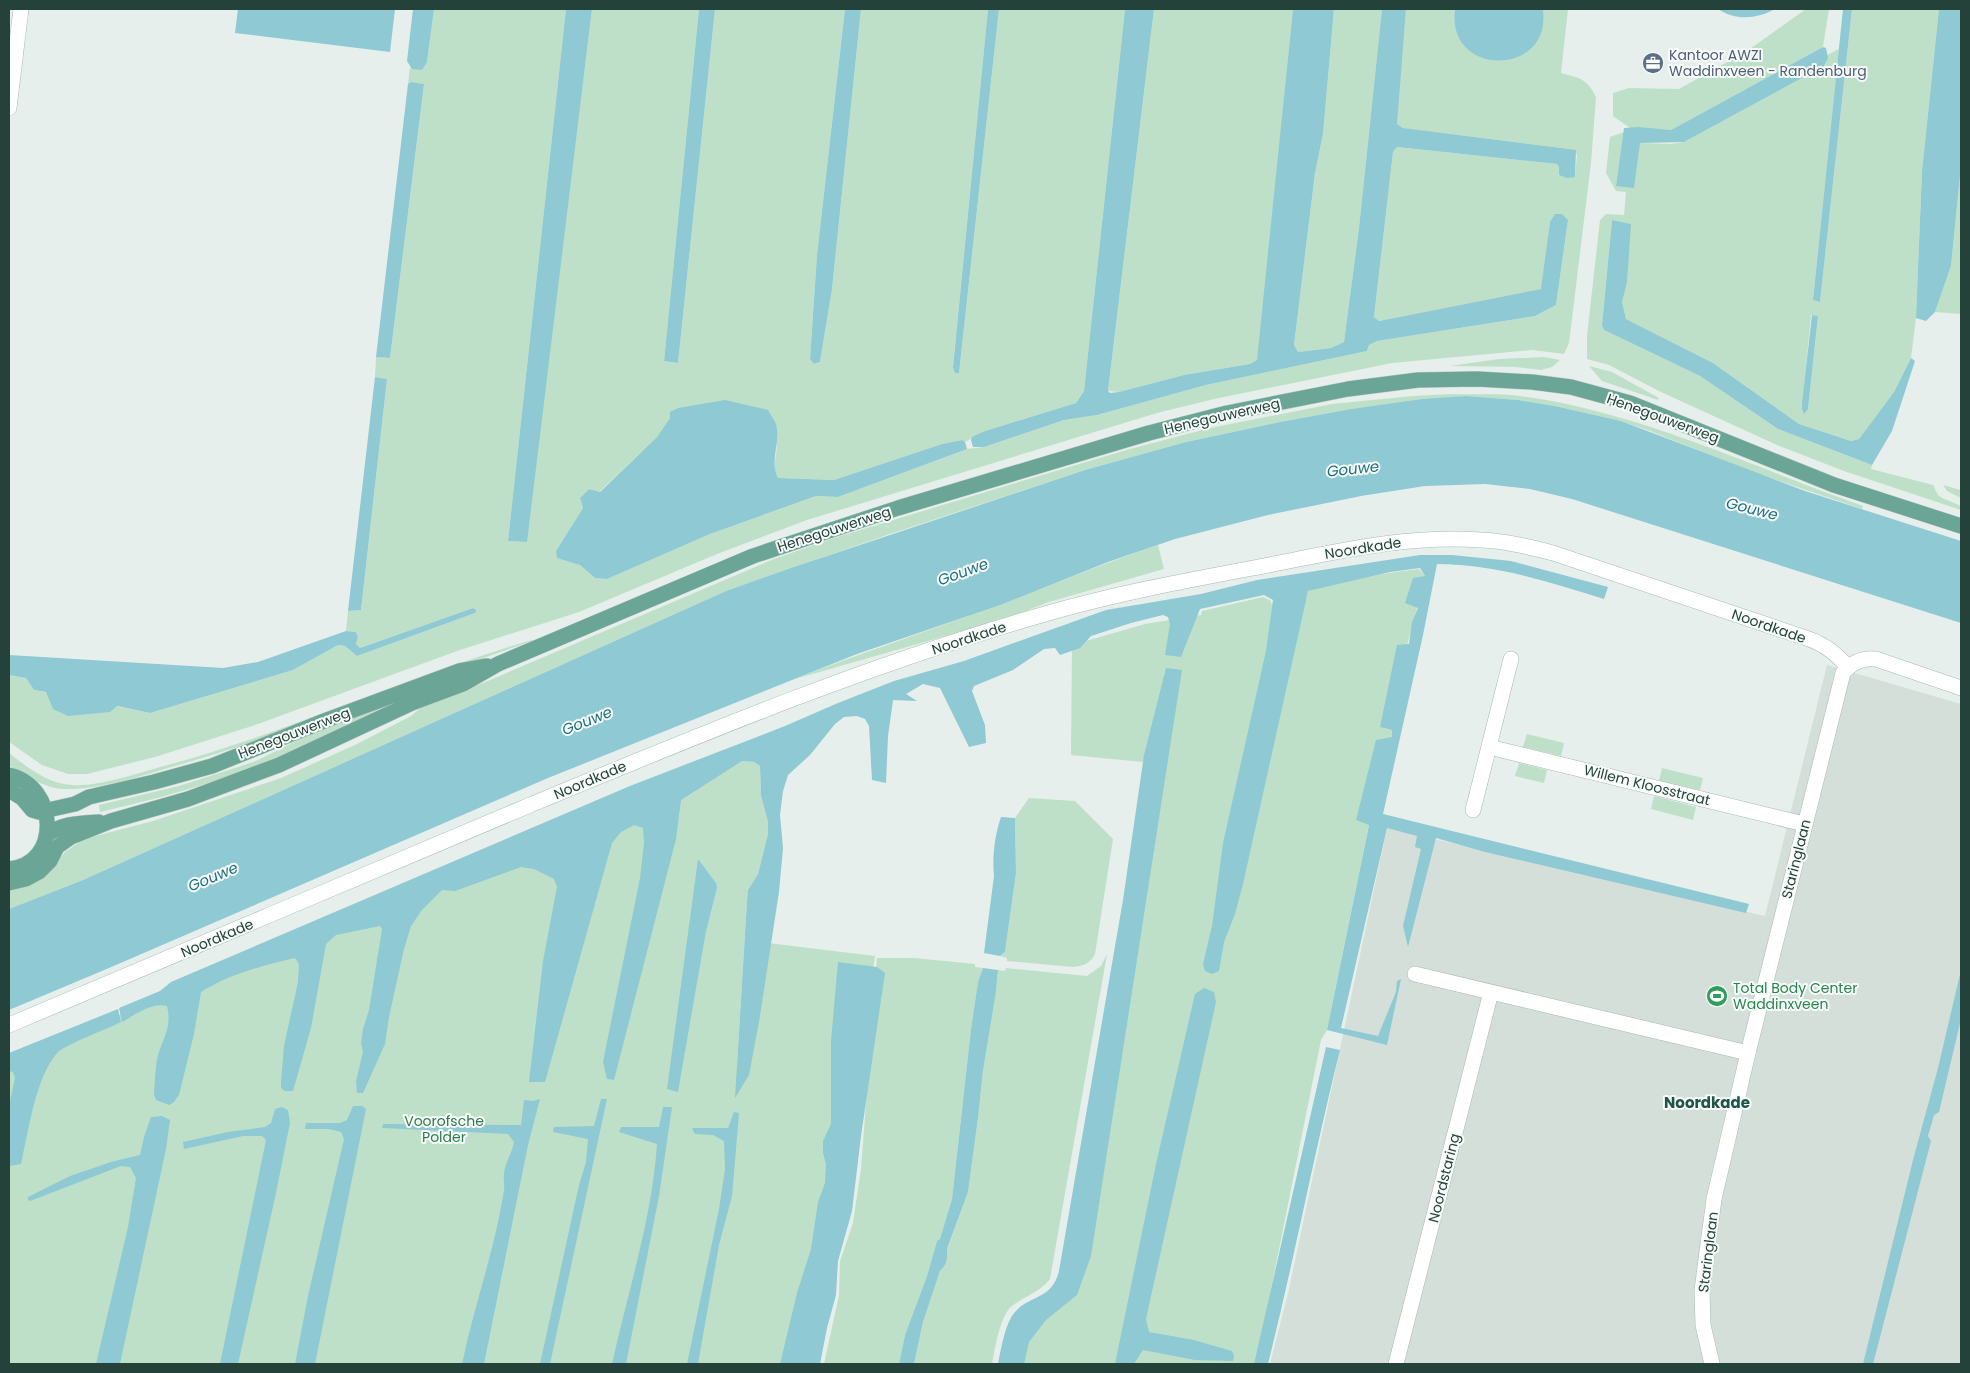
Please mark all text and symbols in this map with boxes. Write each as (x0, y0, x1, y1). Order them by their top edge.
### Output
place label: Kantoor AWZI Waddinxveen - Randenburg (1669, 45, 1867, 81)
office icon: Kantoor AWZI Waddinxveen - Randenburg (1641, 51, 1665, 75)
street label: Henegouwerweg (1604, 388, 1722, 448)
street label: Henegouwerweg (1162, 393, 1282, 439)
water label: Gouwe (1326, 455, 1380, 482)
water label: Gouwe (1724, 492, 1780, 525)
street label: Henegouwerweg (775, 501, 893, 557)
street label: Noordkade (1323, 532, 1403, 564)
water label: Gouwe (935, 553, 991, 590)
street label: Noordkade (1729, 604, 1809, 648)
street label: Noordkade (929, 616, 1009, 659)
water label: Gouwe (559, 701, 615, 740)
street label: Henegouwerweg (235, 702, 353, 764)
street label: Noordkade (551, 756, 630, 804)
street label: Willem Kloosstraat (1582, 760, 1712, 810)
street label: Staringlaan (1776, 817, 1816, 901)
water label: Gouwe (185, 857, 241, 896)
street label: Noordkade (178, 914, 257, 962)
place label: Total Body Center Waddinxveen (1733, 978, 1857, 1014)
sports icon: Total Body Center Waddinxveen (1705, 984, 1729, 1008)
district label: Noordkade (1664, 1092, 1750, 1113)
park label: Voorofsche Polder (404, 1111, 484, 1147)
street label: Noordstaring (1423, 1131, 1465, 1225)
street label: Staringlaan (1693, 1210, 1723, 1294)

